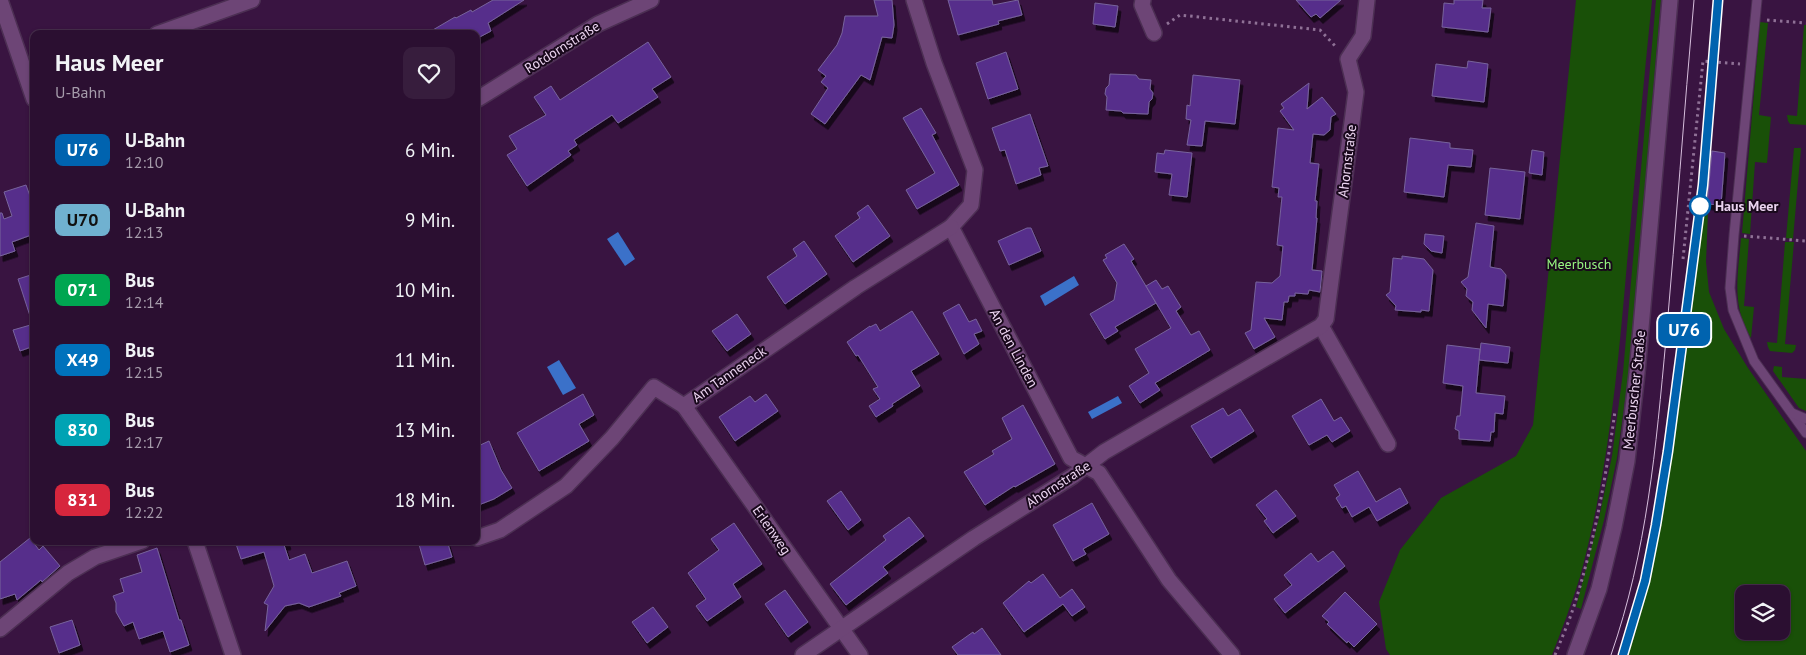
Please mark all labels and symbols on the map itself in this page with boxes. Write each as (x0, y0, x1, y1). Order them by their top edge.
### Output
street label: Rotdornstraße (521, 17, 603, 77)
street label: Ahornstraße (1334, 123, 1360, 199)
marker: Haus Meer (1689, 195, 1711, 217)
place label: Haus Meer (1715, 197, 1778, 215)
park label: Meerbusch (1547, 255, 1611, 273)
street label: An den Linden (986, 306, 1042, 390)
line badge: U76 (1655, 314, 1713, 346)
street label: Meerbuscher Straße (1619, 329, 1649, 451)
street label: Am Tanneneck (689, 342, 770, 406)
street label: Ahornstraße (1022, 456, 1094, 512)
street label: Erlenweg (749, 502, 795, 558)

